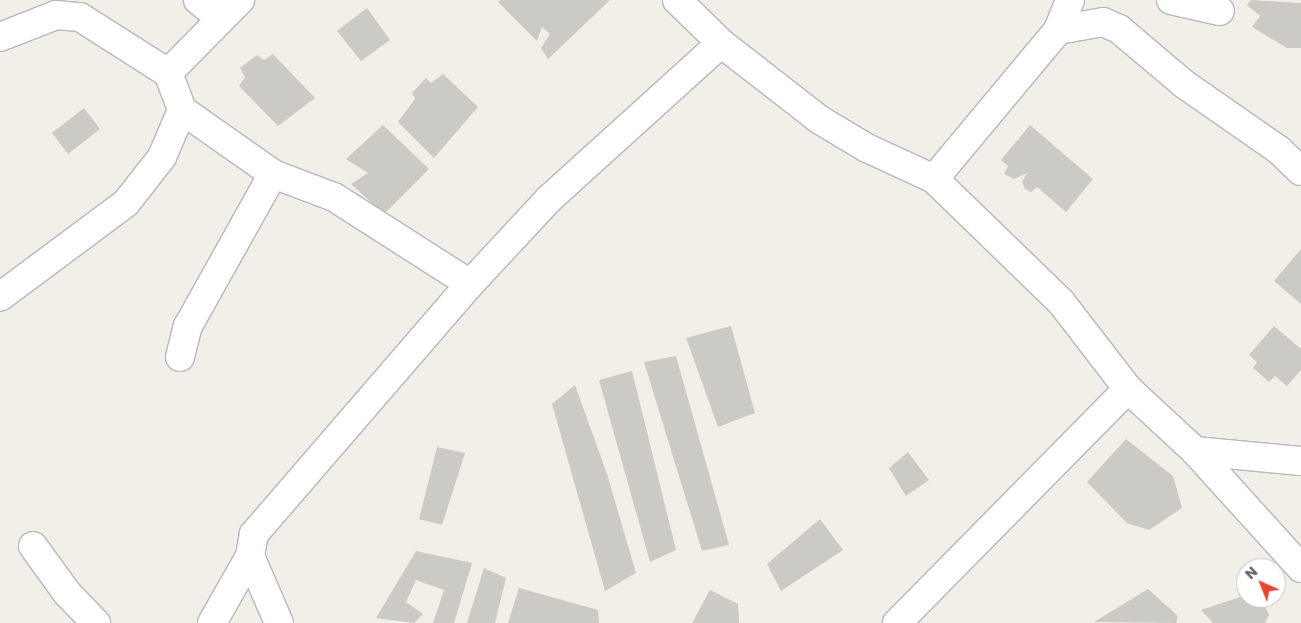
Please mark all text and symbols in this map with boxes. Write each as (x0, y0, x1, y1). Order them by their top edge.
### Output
north arrow (1236, 558, 1286, 608)
text: N (1241, 562, 1262, 584)

